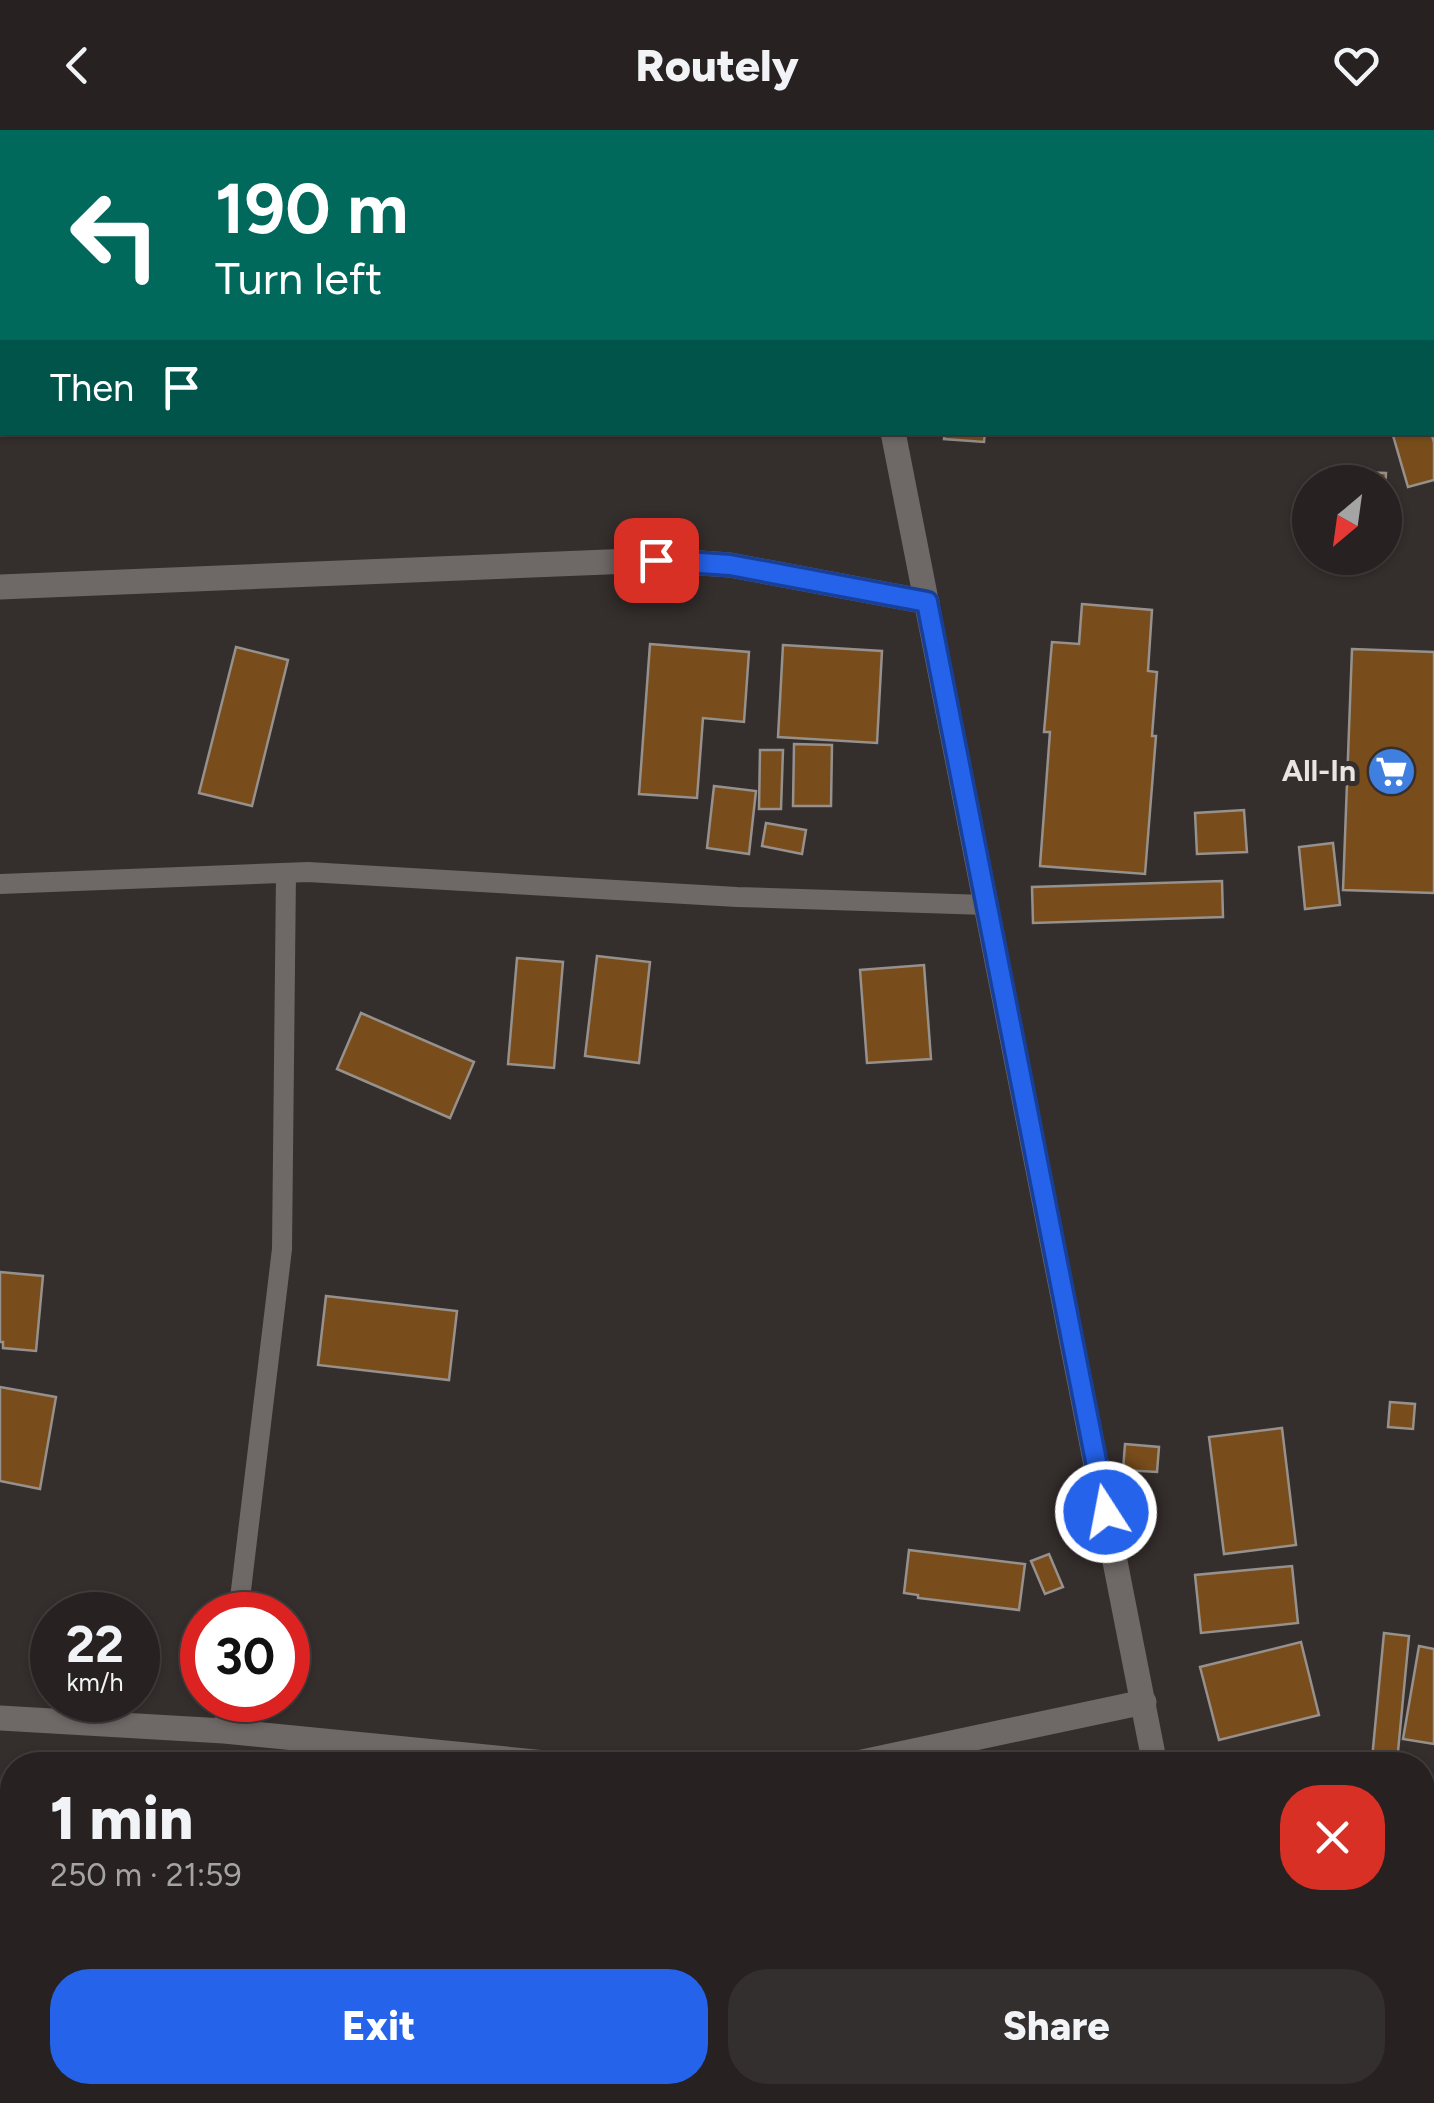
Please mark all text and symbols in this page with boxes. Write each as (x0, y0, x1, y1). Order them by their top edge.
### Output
icon: back (50, 38, 105, 93)
text: Routely (635, 38, 799, 92)
icon: heart (1329, 38, 1384, 93)
text: 190 m (215, 166, 408, 251)
icon: left (50, 170, 180, 300)
text: Turn left (215, 251, 382, 305)
icon: arrive (154, 360, 209, 415)
text: Then (50, 365, 134, 411)
north arrow (1292, 465, 1402, 575)
map controls (1292, 465, 1402, 575)
pin (614, 518, 699, 603)
icon: arrive (629, 533, 684, 588)
supermarket icon: All-In (1365, 745, 1417, 797)
place label: All-In (1282, 752, 1356, 789)
position arrow (1054, 1460, 1158, 1564)
speed limit sign: 30 (180, 1592, 310, 1722)
text: 22 (66, 1614, 124, 1675)
text: km/h (66, 1667, 124, 1697)
text: 1 min (50, 1782, 193, 1854)
button: close (1280, 1785, 1385, 1890)
text: 250 m · 21:59 (50, 1856, 242, 1894)
button: Exit (50, 1969, 708, 2084)
button: Share (728, 1969, 1385, 2084)

